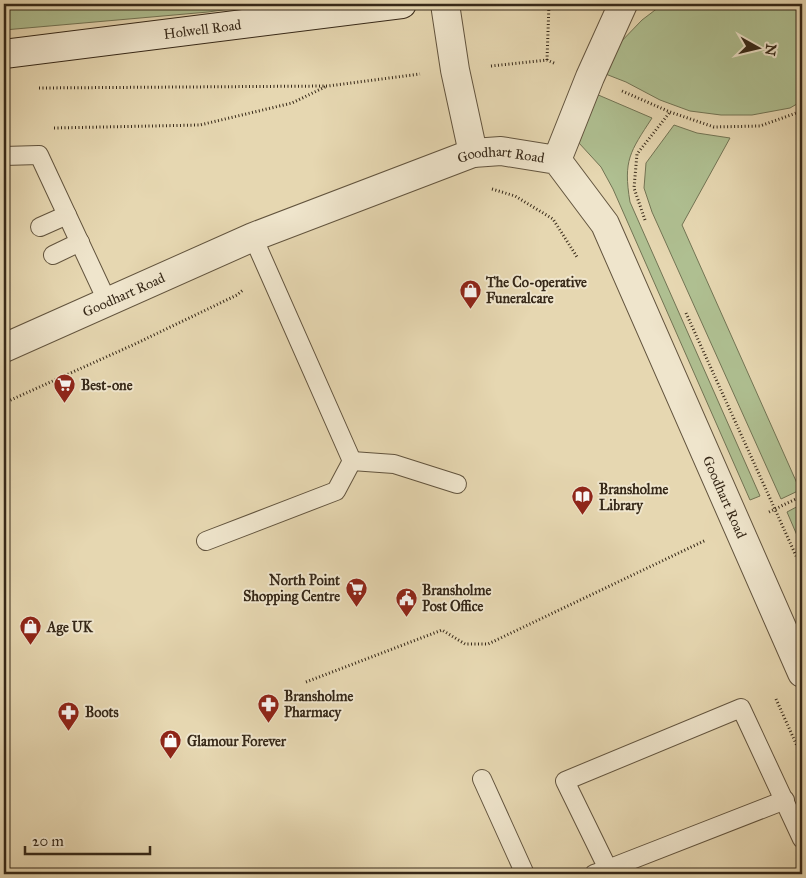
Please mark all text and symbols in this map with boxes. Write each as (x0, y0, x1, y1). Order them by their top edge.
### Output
street label: Holwell Road (163, 16, 242, 42)
north arrow (734, 22, 784, 72)
text: N (761, 43, 780, 57)
street label: Goodhart Road (455, 142, 546, 167)
street label: Goodhart Road (80, 269, 167, 320)
place label: The Co-operative Funeralcare (485, 274, 587, 307)
shop icon: The Co-operative Funeralcare (458, 278, 482, 309)
supermarket icon: Best-one (53, 373, 77, 404)
place label: Best-one (81, 377, 133, 394)
street label: Goodhart Road (699, 453, 750, 541)
place label: Bransholme Library (599, 481, 668, 515)
library icon: Bransholme Library (571, 485, 595, 516)
place label: North Point Shopping Centre (243, 572, 340, 606)
supermarket icon: North Point Shopping Centre (344, 576, 368, 607)
place label: Bransholme Post Office (422, 582, 491, 615)
public building icon: Bransholme Post Office (394, 586, 418, 617)
shop icon: Age UK (19, 615, 43, 646)
place label: Age UK (46, 619, 94, 637)
place label: Bransholme Pharmacy (284, 688, 353, 722)
pharmacy icon: Bransholme Pharmacy (256, 692, 280, 723)
pharmacy icon: Boots (57, 700, 81, 731)
place label: Boots (85, 704, 119, 721)
shop icon: Glamour Forever (159, 729, 183, 760)
place label: Glamour Forever (187, 733, 287, 750)
scale bar (25, 823, 150, 855)
text: 20 m (32, 832, 64, 850)

